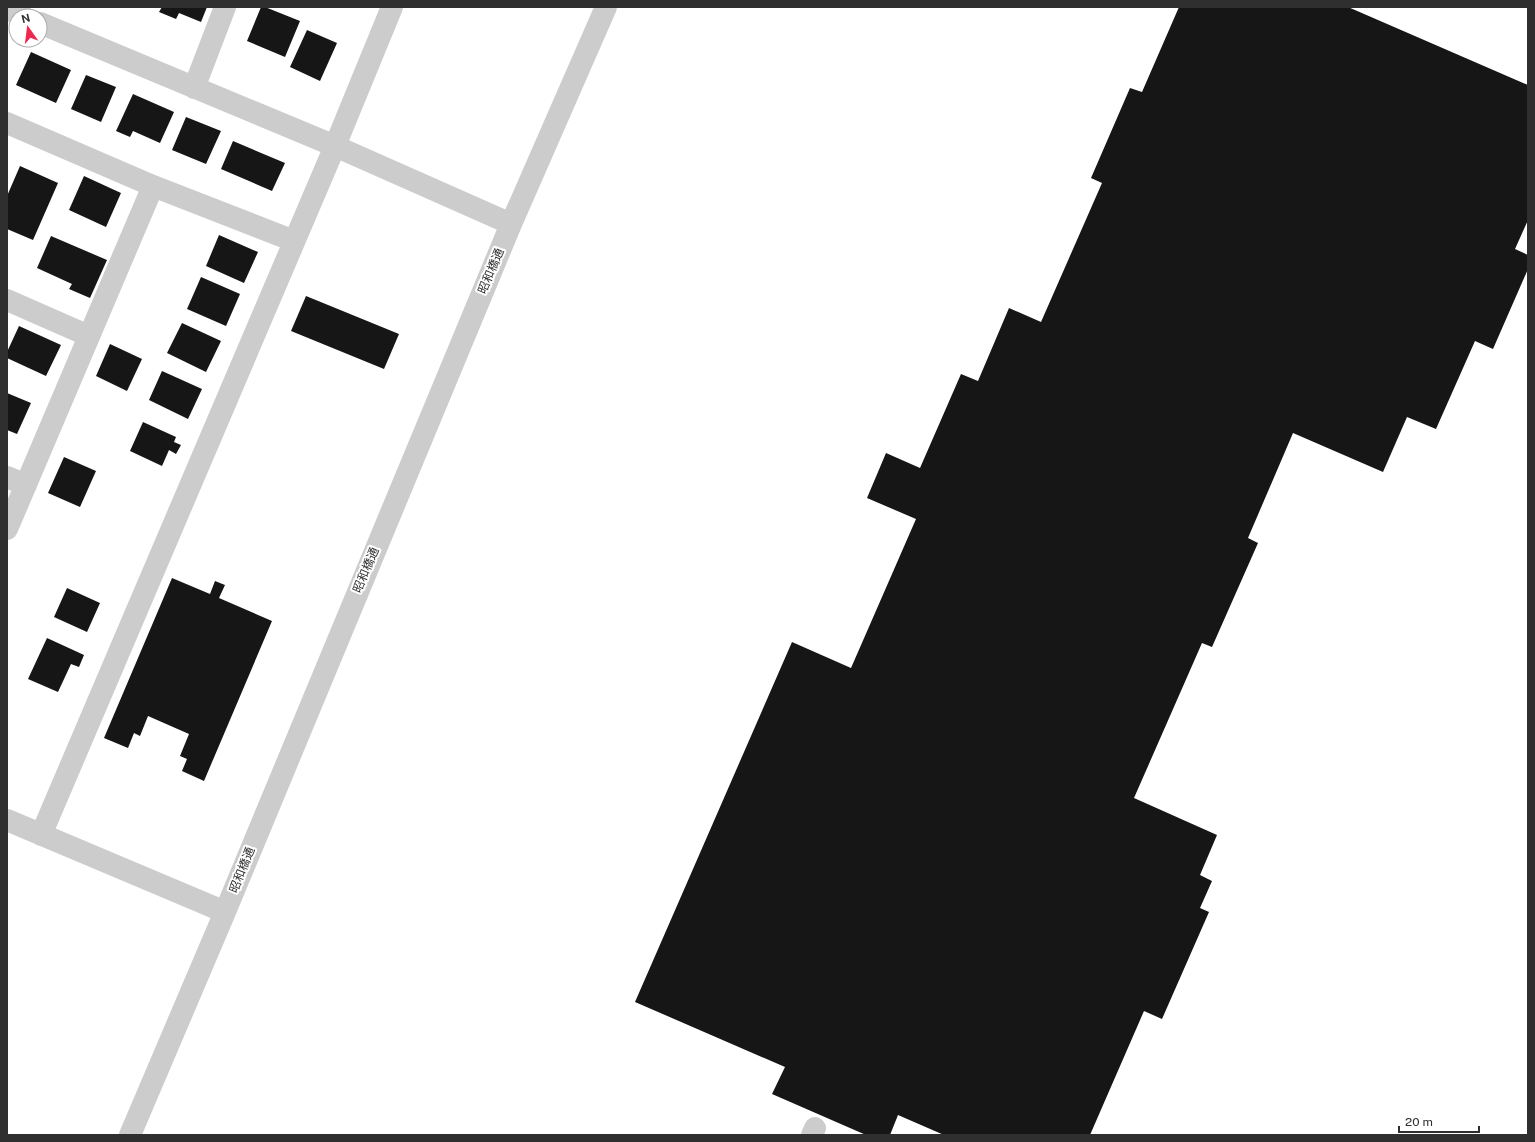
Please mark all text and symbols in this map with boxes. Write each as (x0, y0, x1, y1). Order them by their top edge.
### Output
north arrow (8, 8, 48, 48)
text: N (20, 11, 31, 25)
street label: 昭和橋通 (475, 246, 507, 296)
street label: 昭和橋通 (350, 545, 382, 595)
street label: 昭和橋通 (227, 845, 257, 895)
scale bar (1399, 1108, 1479, 1134)
text: 20 m (1405, 1115, 1433, 1129)

